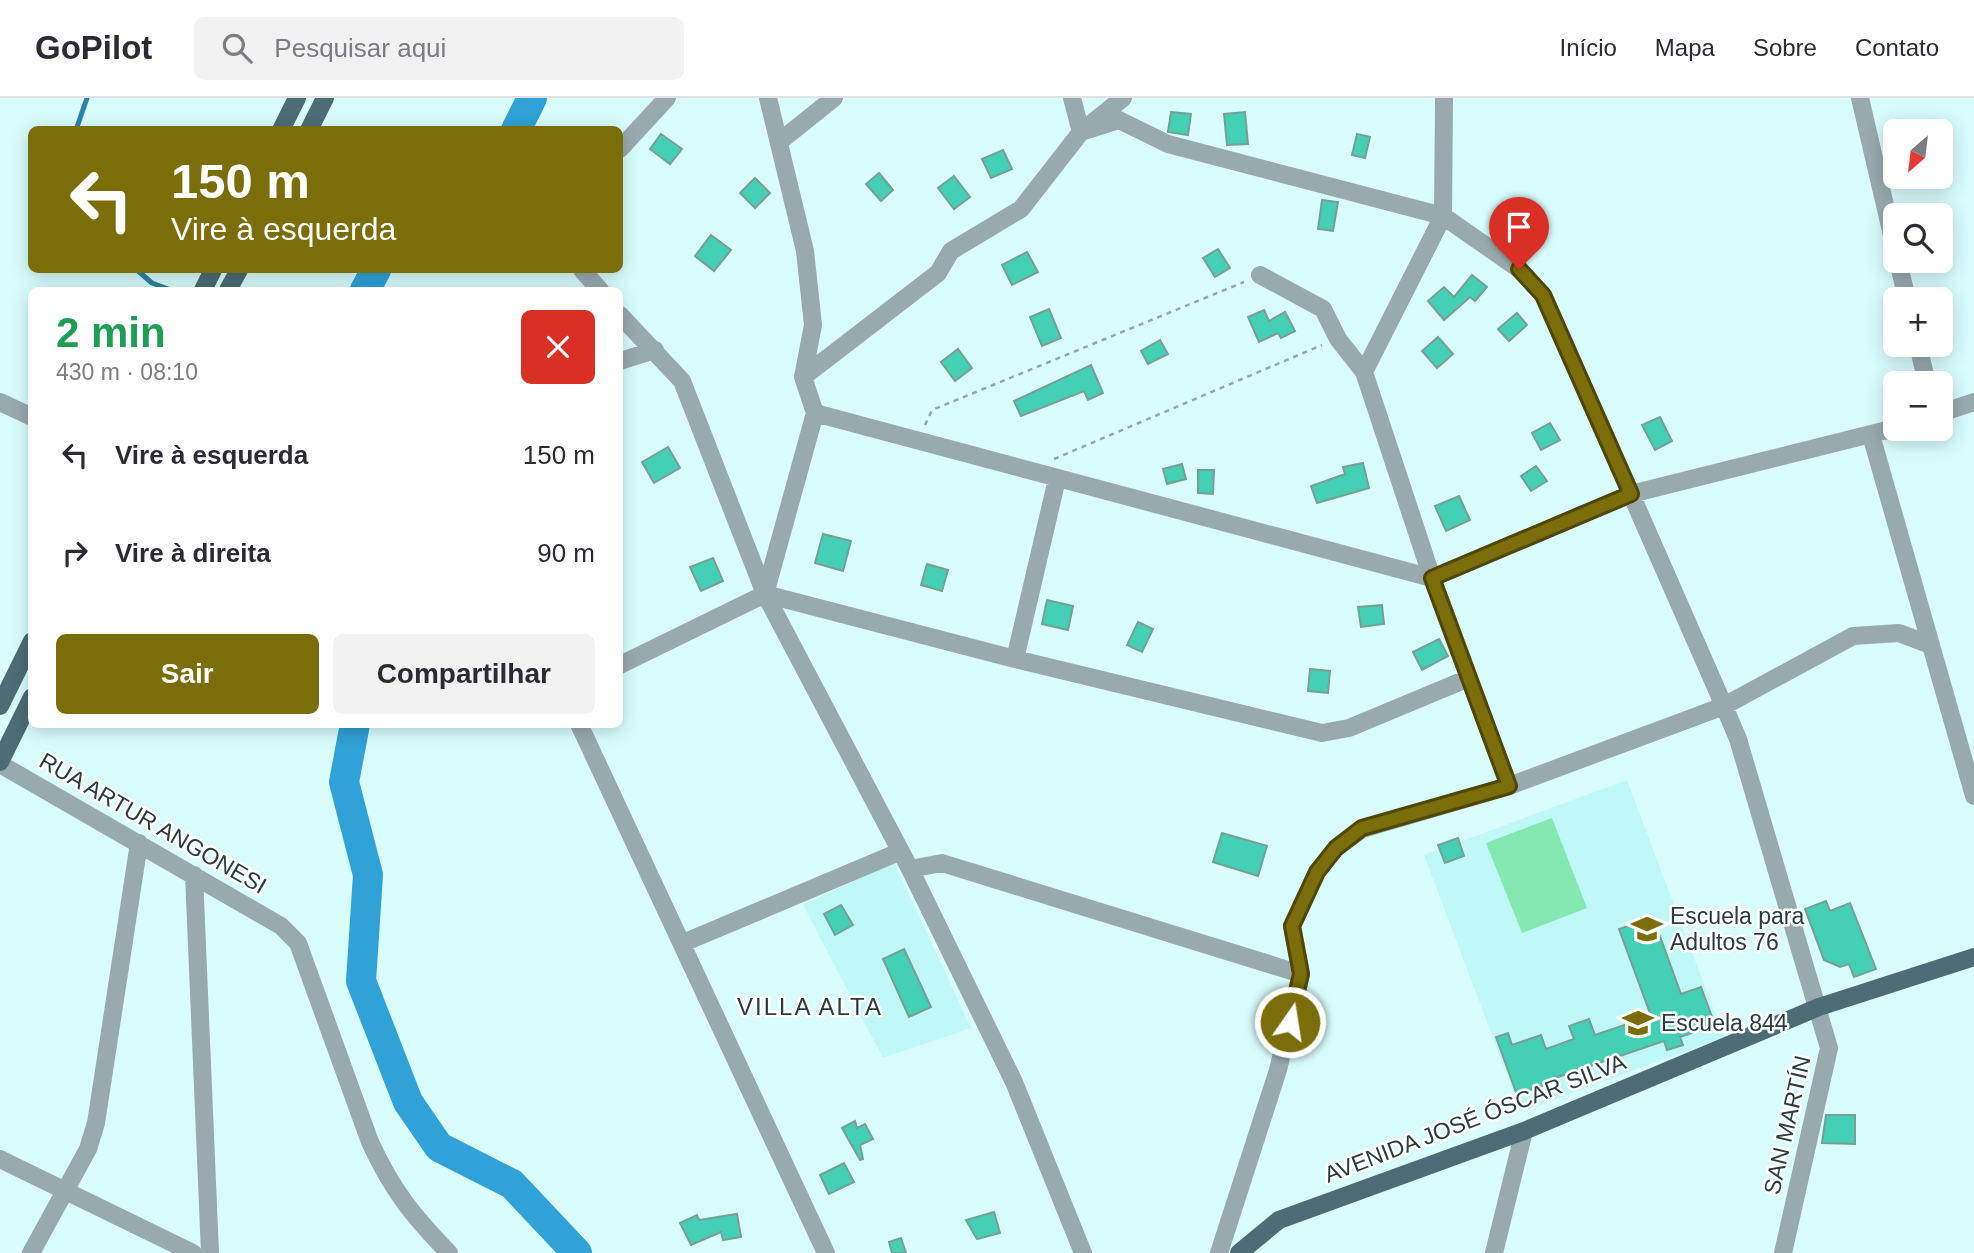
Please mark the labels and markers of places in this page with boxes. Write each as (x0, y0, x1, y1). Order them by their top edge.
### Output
pin (1489, 197, 1549, 269)
place label: Escuela para Adultos 76 (1670, 903, 1804, 955)
school or university icon: Escuela para Adultos 76 (1630, 912, 1664, 946)
school or university icon: Escuela 844 (1621, 1006, 1655, 1040)
place label: Escuela 844 (1661, 1010, 1788, 1036)

